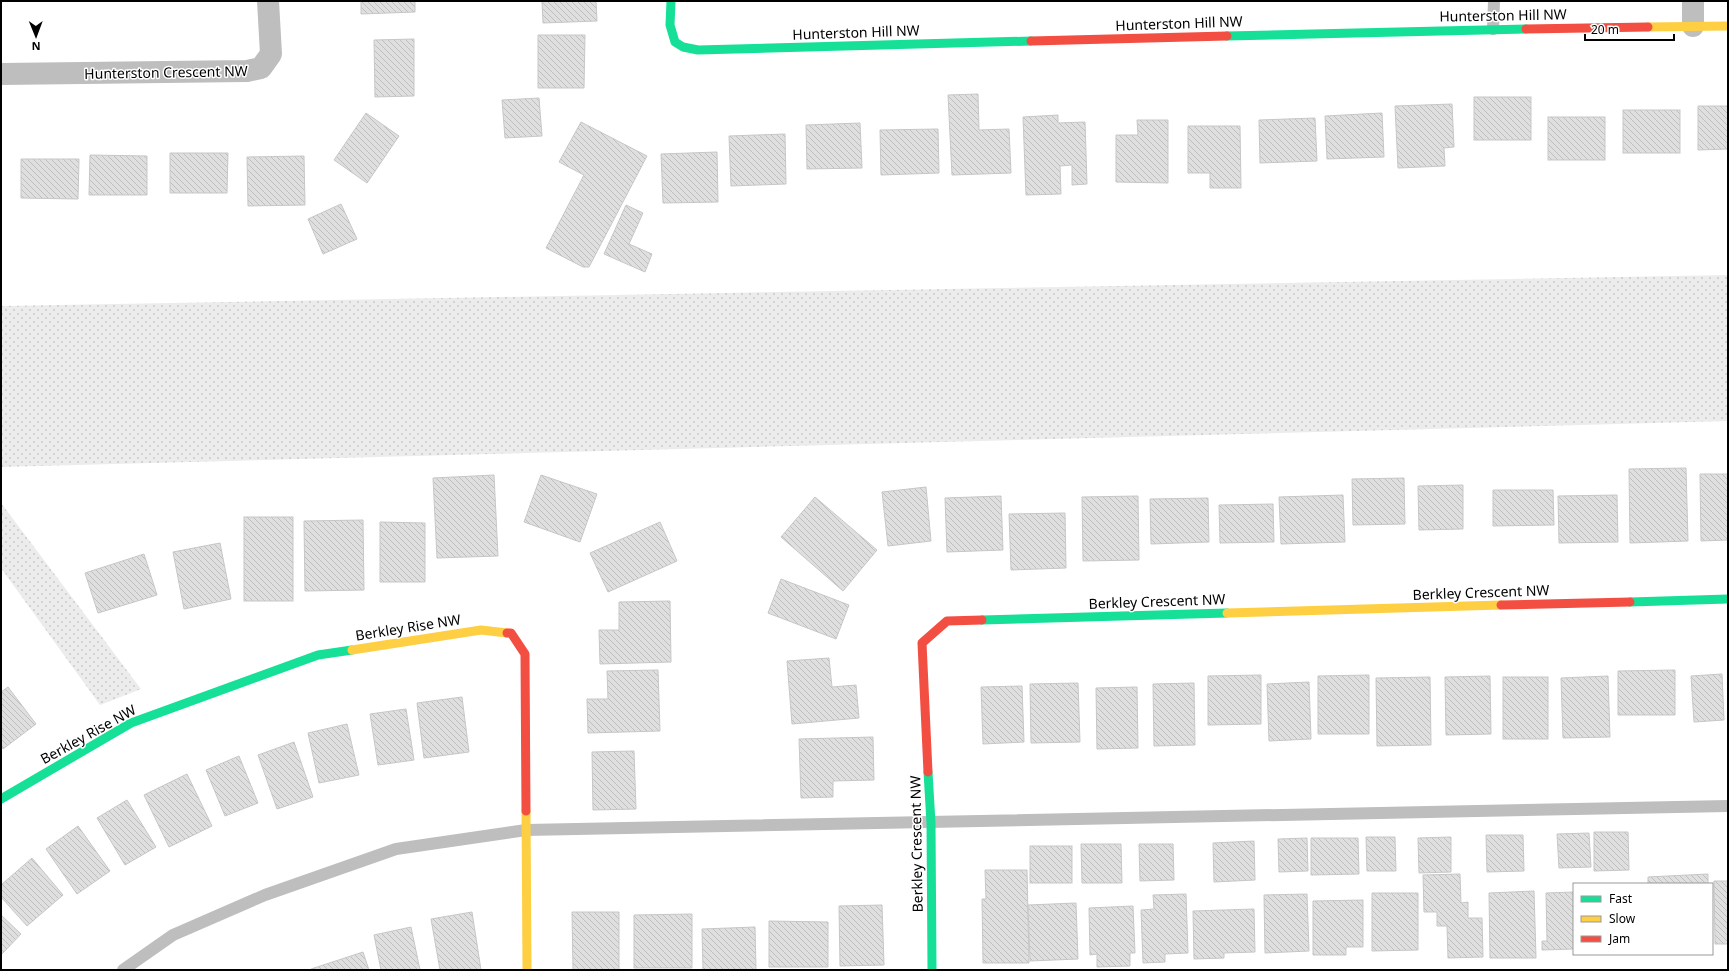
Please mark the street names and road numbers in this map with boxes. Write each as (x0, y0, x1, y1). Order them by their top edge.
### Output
street label: Hunterston Hill NW (1439, 4, 1567, 26)
street label: Hunterston Hill NW (1115, 11, 1243, 35)
street label: Hunterston Hill NW (792, 20, 920, 44)
street label: Hunterston Crescent NW (84, 61, 248, 83)
street label: Berkley Crescent NW (1412, 580, 1550, 604)
street label: Berkley Crescent NW (1088, 589, 1226, 613)
street label: Berkley Rise NW (354, 609, 462, 645)
street label: Berkley Rise NW (37, 700, 139, 768)
street label: Berkley Crescent NW (905, 775, 927, 913)

